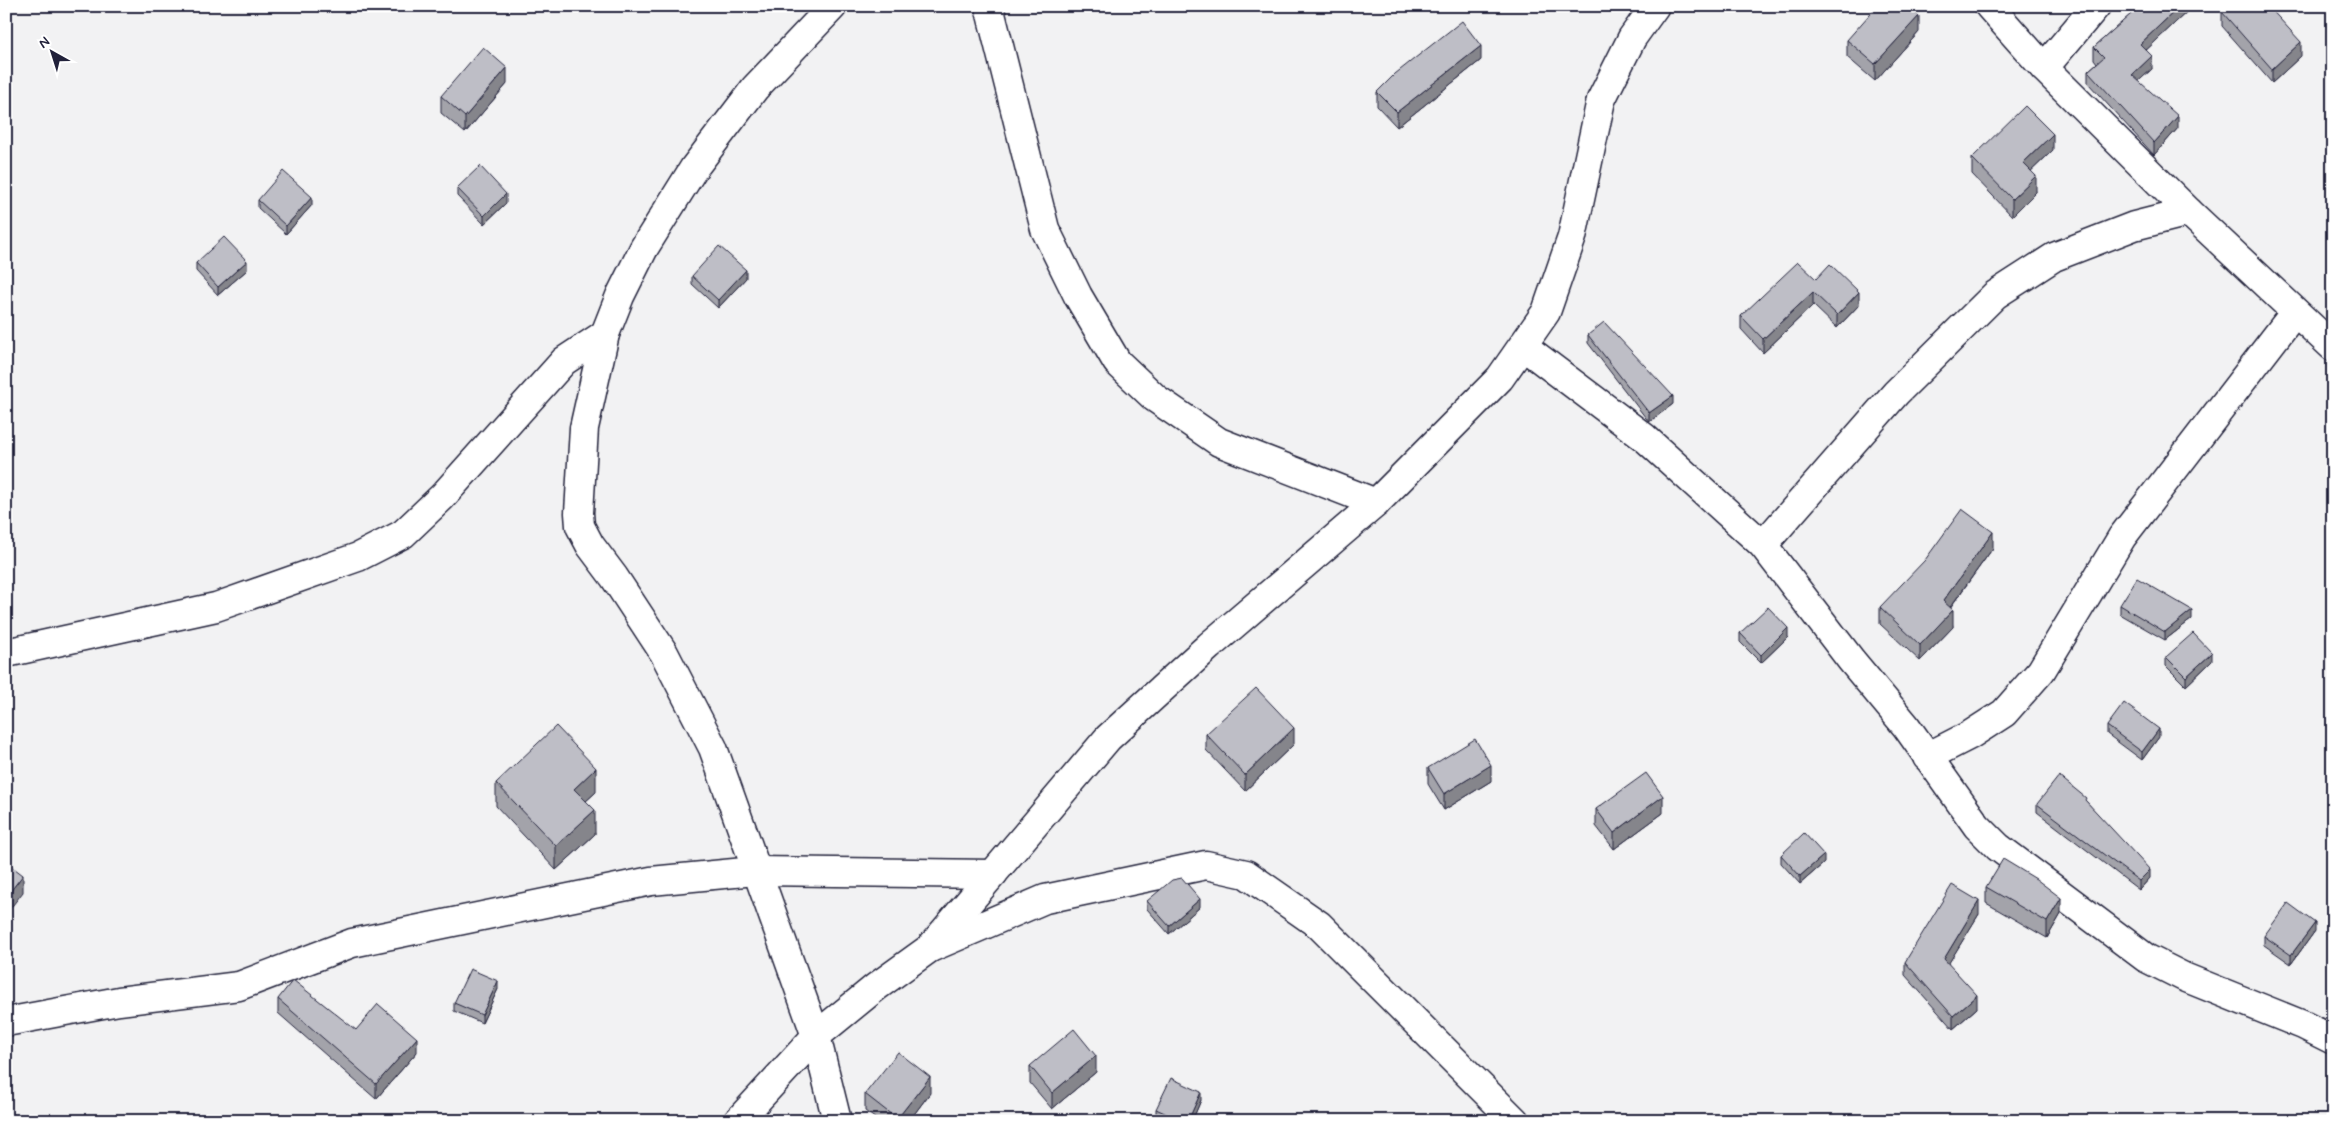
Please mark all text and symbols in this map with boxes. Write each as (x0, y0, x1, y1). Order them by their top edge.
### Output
north arrow (28, 28, 78, 78)
text: N (35, 33, 54, 53)

